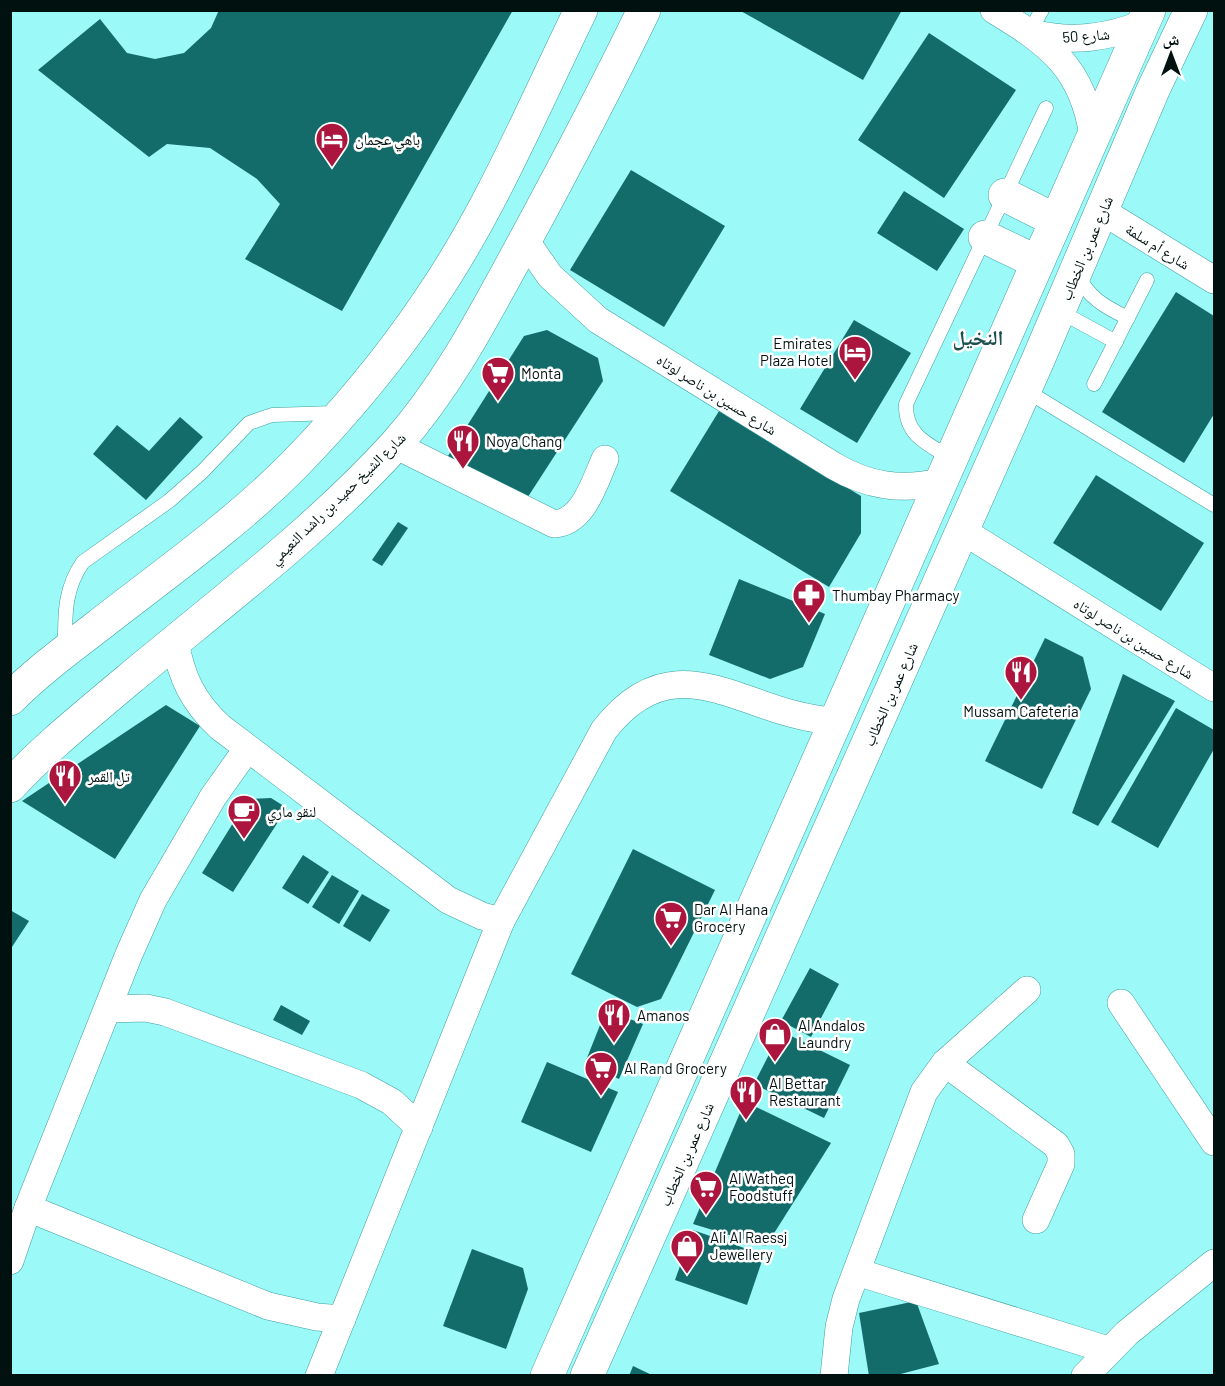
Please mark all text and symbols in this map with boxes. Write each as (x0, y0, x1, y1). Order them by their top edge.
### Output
street label: شارع 50 (1062, 24, 1111, 48)
north arrow (1141, 24, 1201, 84)
text: ش (1163, 29, 1180, 49)
hotel icon: باهي عجمان (314, 121, 350, 168)
place label: باهي عجمان (355, 130, 420, 152)
street label: شارع عمر بن الخطاب (1056, 193, 1118, 304)
street label: شارع أم سلمة (1122, 219, 1193, 274)
district label: النخيل (953, 324, 1003, 351)
place label: Emirates Plaza Hotel (760, 334, 832, 369)
hotel icon: Emirates Plaza Hotel (837, 334, 873, 381)
street label: شارع حسين بن ناصر لوتاه (653, 350, 780, 440)
supermarket icon: Monta (480, 355, 516, 402)
place label: Monta (521, 364, 561, 382)
restaurant icon: Noya Chang (445, 423, 481, 470)
street label: شارع الشيخ حميد بن راشد النعيمي (265, 428, 412, 571)
place label: Noya Chang (486, 432, 562, 450)
pharmacy icon: Thumbay Pharmacy (791, 577, 827, 624)
place label: Thumbay Pharmacy (832, 586, 960, 604)
street label: شارع حسين بن ناصر لوتاه (1070, 594, 1197, 684)
street label: شارع عمر بن الخطاب (859, 639, 923, 750)
restaurant icon: Mussam Cafeteria (1003, 654, 1039, 701)
place label: Mussam Cafeteria (963, 702, 1079, 720)
restaurant icon: تل القمر (47, 758, 83, 805)
place label: تل القمر (87, 767, 130, 787)
cafe icon: لنقو ماري (226, 793, 262, 840)
place label: لنقو ماري (267, 802, 316, 824)
supermarket icon: Dar Al Hana Grocery (653, 900, 689, 947)
place label: Dar Al Hana Grocery (694, 900, 768, 935)
restaurant icon: Amanos (596, 997, 632, 1044)
place label: Amanos (637, 1006, 690, 1024)
shop icon: Al Andalos Laundry (757, 1016, 793, 1063)
place label: Al Andalos Laundry (798, 1016, 865, 1051)
supermarket icon: Al Rand Grocery (583, 1050, 619, 1097)
place label: Al Rand Grocery (624, 1059, 727, 1077)
restaurant icon: Al Bettar Restaurant (728, 1074, 764, 1121)
place label: Al Bettar Restaurant (769, 1074, 841, 1109)
street label: شارع عمر بن الخطاب (655, 1099, 719, 1210)
supermarket icon: Al Watheq Foodstuff (688, 1169, 724, 1216)
place label: Al Watheq Foodstuff (729, 1169, 794, 1204)
shop icon: Ali Al Raessj Jewellery (669, 1228, 705, 1275)
place label: Ali Al Raessj Jewellery (710, 1228, 788, 1263)

